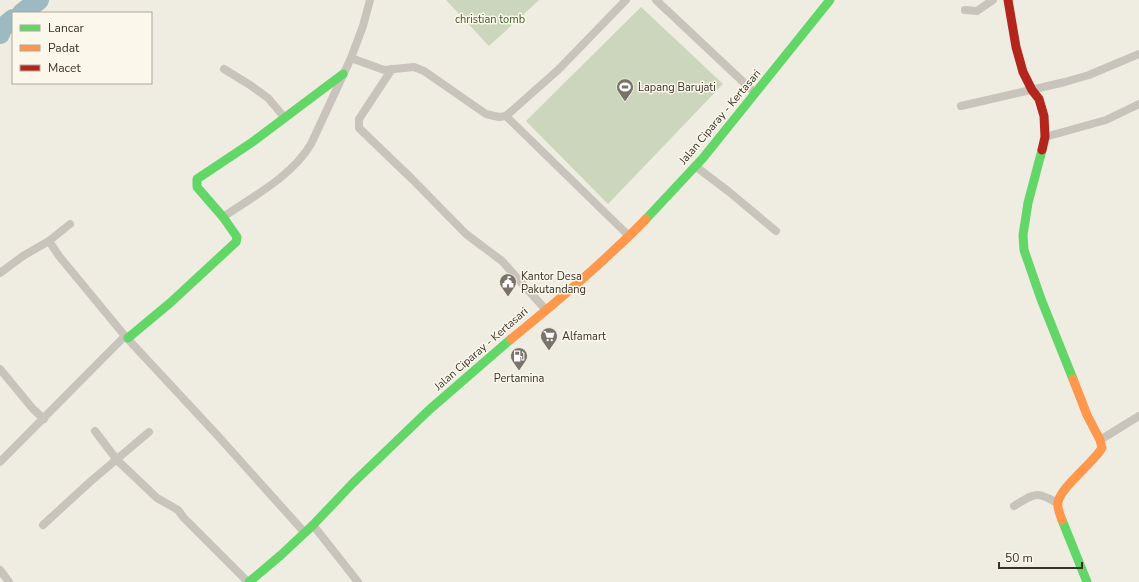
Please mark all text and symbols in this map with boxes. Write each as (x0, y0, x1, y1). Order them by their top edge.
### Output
legend (12, 12, 152, 84)
park label: christian tomb (455, 12, 525, 27)
text: Lancar (48, 20, 85, 36)
text: Padat (48, 40, 80, 56)
text: Macet (48, 60, 81, 76)
street label: Jalan Ciparay - Kertasari (675, 66, 764, 168)
sports icon: Lapang Barujati (615, 77, 635, 102)
place label: Lapang Barujati (638, 80, 716, 95)
place label: Kantor Desa Pakutandang (521, 269, 586, 297)
public building icon: Kantor Desa Pakutandang (498, 272, 518, 297)
street label: Jalan Ciparay - Kertasari (430, 304, 531, 395)
supermarket icon: Alfamart (539, 326, 559, 351)
place label: Alfamart (562, 329, 606, 344)
fuel station icon: Pertamina (509, 346, 529, 371)
place label: Pertamina (494, 371, 544, 386)
scale bar (999, 544, 1082, 570)
text: 50 m (1005, 550, 1033, 566)

